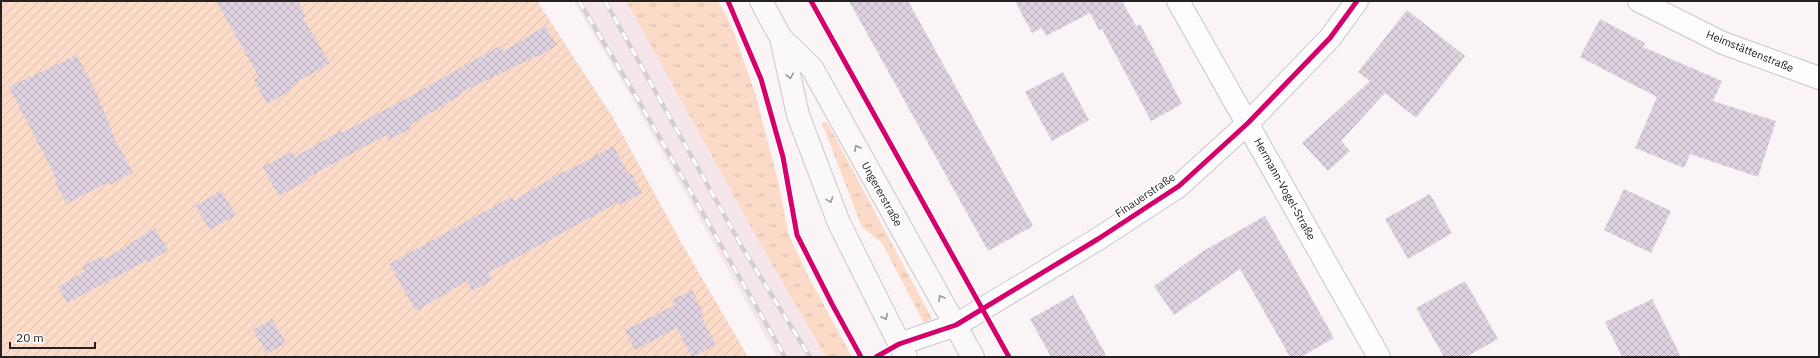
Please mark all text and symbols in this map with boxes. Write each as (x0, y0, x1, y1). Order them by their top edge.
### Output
street label: Heimstättenstraße (1704, 27, 1796, 75)
one-way arrow (785, 73, 793, 79)
street label: Hermann-Vogel-Straße (1251, 136, 1319, 242)
one-way arrow (854, 145, 861, 152)
street label: Ungererstraße (859, 159, 905, 229)
street label: Finauerstraße (1112, 170, 1178, 220)
one-way arrow (825, 196, 834, 203)
one-way arrow (938, 295, 945, 302)
one-way arrow (880, 313, 888, 321)
scale bar (10, 324, 95, 350)
text: 20 m (16, 330, 44, 345)

